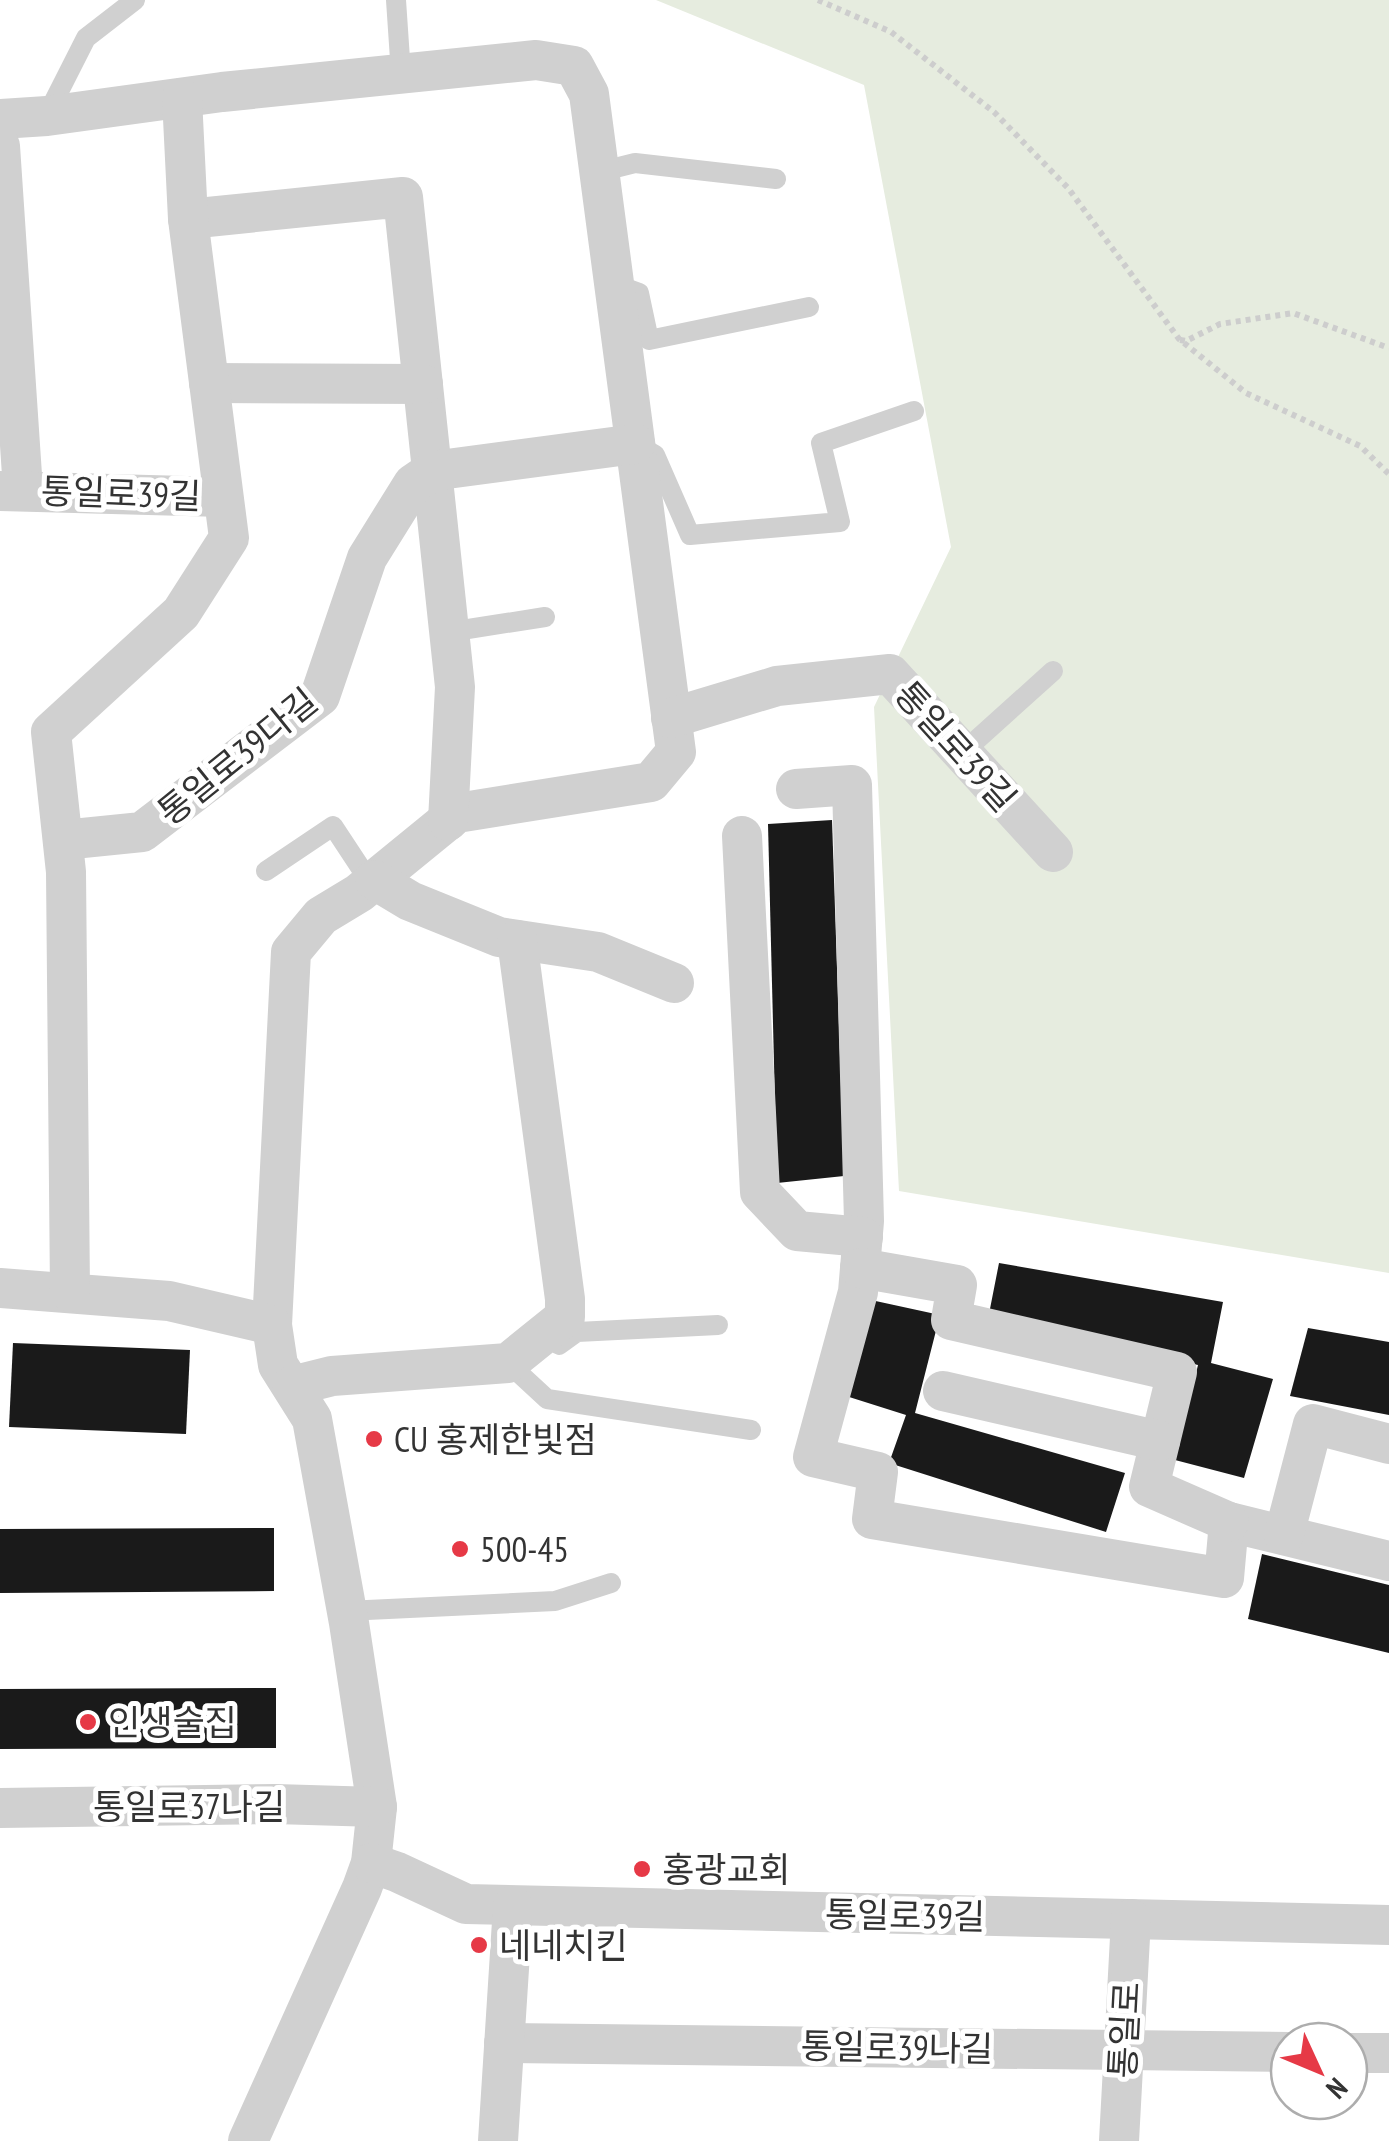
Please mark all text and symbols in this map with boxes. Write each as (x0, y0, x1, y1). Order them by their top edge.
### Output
street label: 통일로39길 (40, 467, 202, 519)
street label: 통일로39길 (885, 671, 1027, 821)
street label: 통일로39다길 (148, 678, 326, 834)
place label: CU 홍제한빛점 (394, 1416, 597, 1462)
marker: CU 홍제한빛점 (363, 1428, 385, 1450)
place label: 500-45 (480, 1526, 569, 1572)
marker: 500-45 (449, 1538, 471, 1560)
place label: 인생술집 (108, 1699, 237, 1745)
marker: 인생술집 (77, 1711, 99, 1733)
street label: 통일로37나길 (93, 1783, 285, 1829)
place label: 홍광교회 (662, 1846, 791, 1892)
marker: 홍광교회 (631, 1858, 653, 1880)
street label: 통일로39길 (824, 1891, 986, 1939)
place label: 네네치킨 (499, 1922, 628, 1968)
marker: 네네치킨 (468, 1934, 490, 1956)
street label: 통일로 (1099, 1981, 1149, 2079)
north arrow (1269, 2021, 1369, 2121)
street label: 통일로39나길 (800, 2022, 994, 2072)
text: N (1319, 2070, 1356, 2107)

